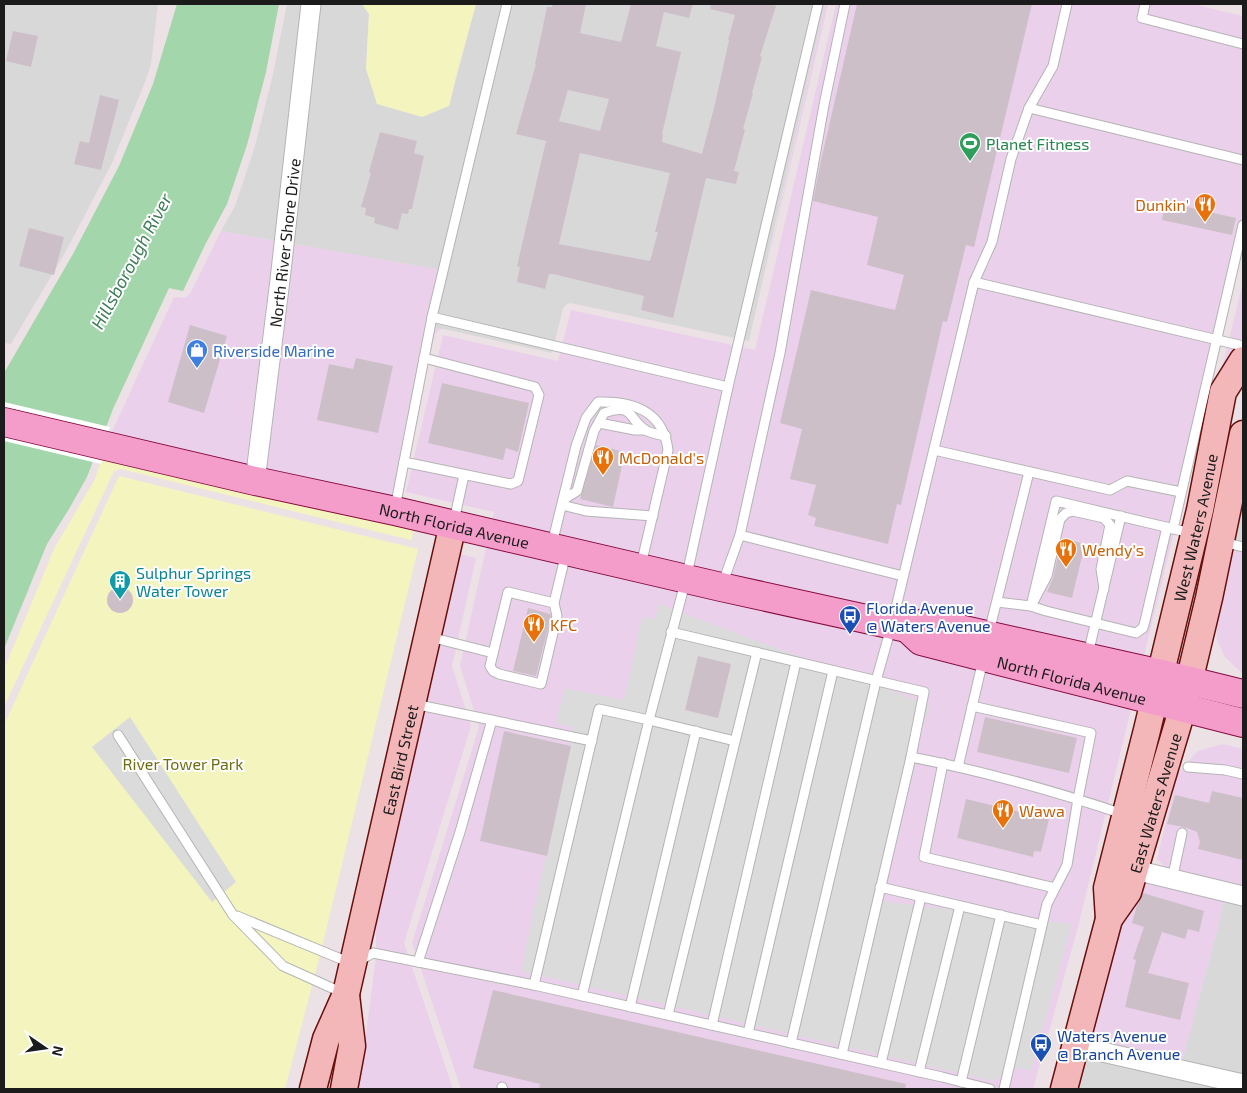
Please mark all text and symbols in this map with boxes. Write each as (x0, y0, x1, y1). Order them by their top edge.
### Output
sports icon: Planet Fitness (958, 131, 982, 162)
place label: Planet Fitness (986, 134, 1089, 153)
street label: North River Shore Drive (265, 157, 303, 328)
water label: Hillsborough River (86, 189, 176, 333)
restaurant icon: Dunkin' (1193, 192, 1217, 223)
place label: Dunkin' (1135, 195, 1189, 214)
shop icon: Riverside Marine (185, 338, 209, 369)
place label: Riverside Marine (213, 341, 335, 360)
restaurant icon: McDonald's (591, 445, 615, 476)
place label: McDonald's (619, 448, 704, 467)
street label: West Waters Avenue (1169, 452, 1220, 603)
street label: North Florida Avenue (378, 498, 531, 552)
restaurant icon: Wendy's (1054, 537, 1078, 568)
place label: Wendy's (1082, 540, 1144, 559)
place label: Sulphur Springs Water Tower (136, 563, 251, 600)
building icon: Sulphur Springs Water Tower (108, 569, 132, 600)
place label: Florida Avenue @ Waters Avenue (866, 598, 991, 635)
bus stop icon: Florida Avenue @ Waters Avenue (838, 604, 862, 635)
restaurant icon: KFC (522, 612, 546, 643)
place label: KFC (550, 615, 577, 634)
street label: North Florida Avenue (995, 651, 1149, 708)
street label: East Bird Street (377, 703, 421, 817)
street label: East Waters Avenue (1125, 731, 1184, 875)
park label: River Tower Park (123, 754, 243, 773)
restaurant icon: Wawa (991, 798, 1015, 829)
place label: Wawa (1019, 801, 1065, 820)
north arrow (20, 1023, 70, 1073)
place label: Waters Avenue @ Branch Avenue (1057, 1026, 1180, 1063)
bus stop icon: Waters Avenue @ Branch Avenue (1029, 1032, 1053, 1063)
text: N (49, 1044, 68, 1058)

